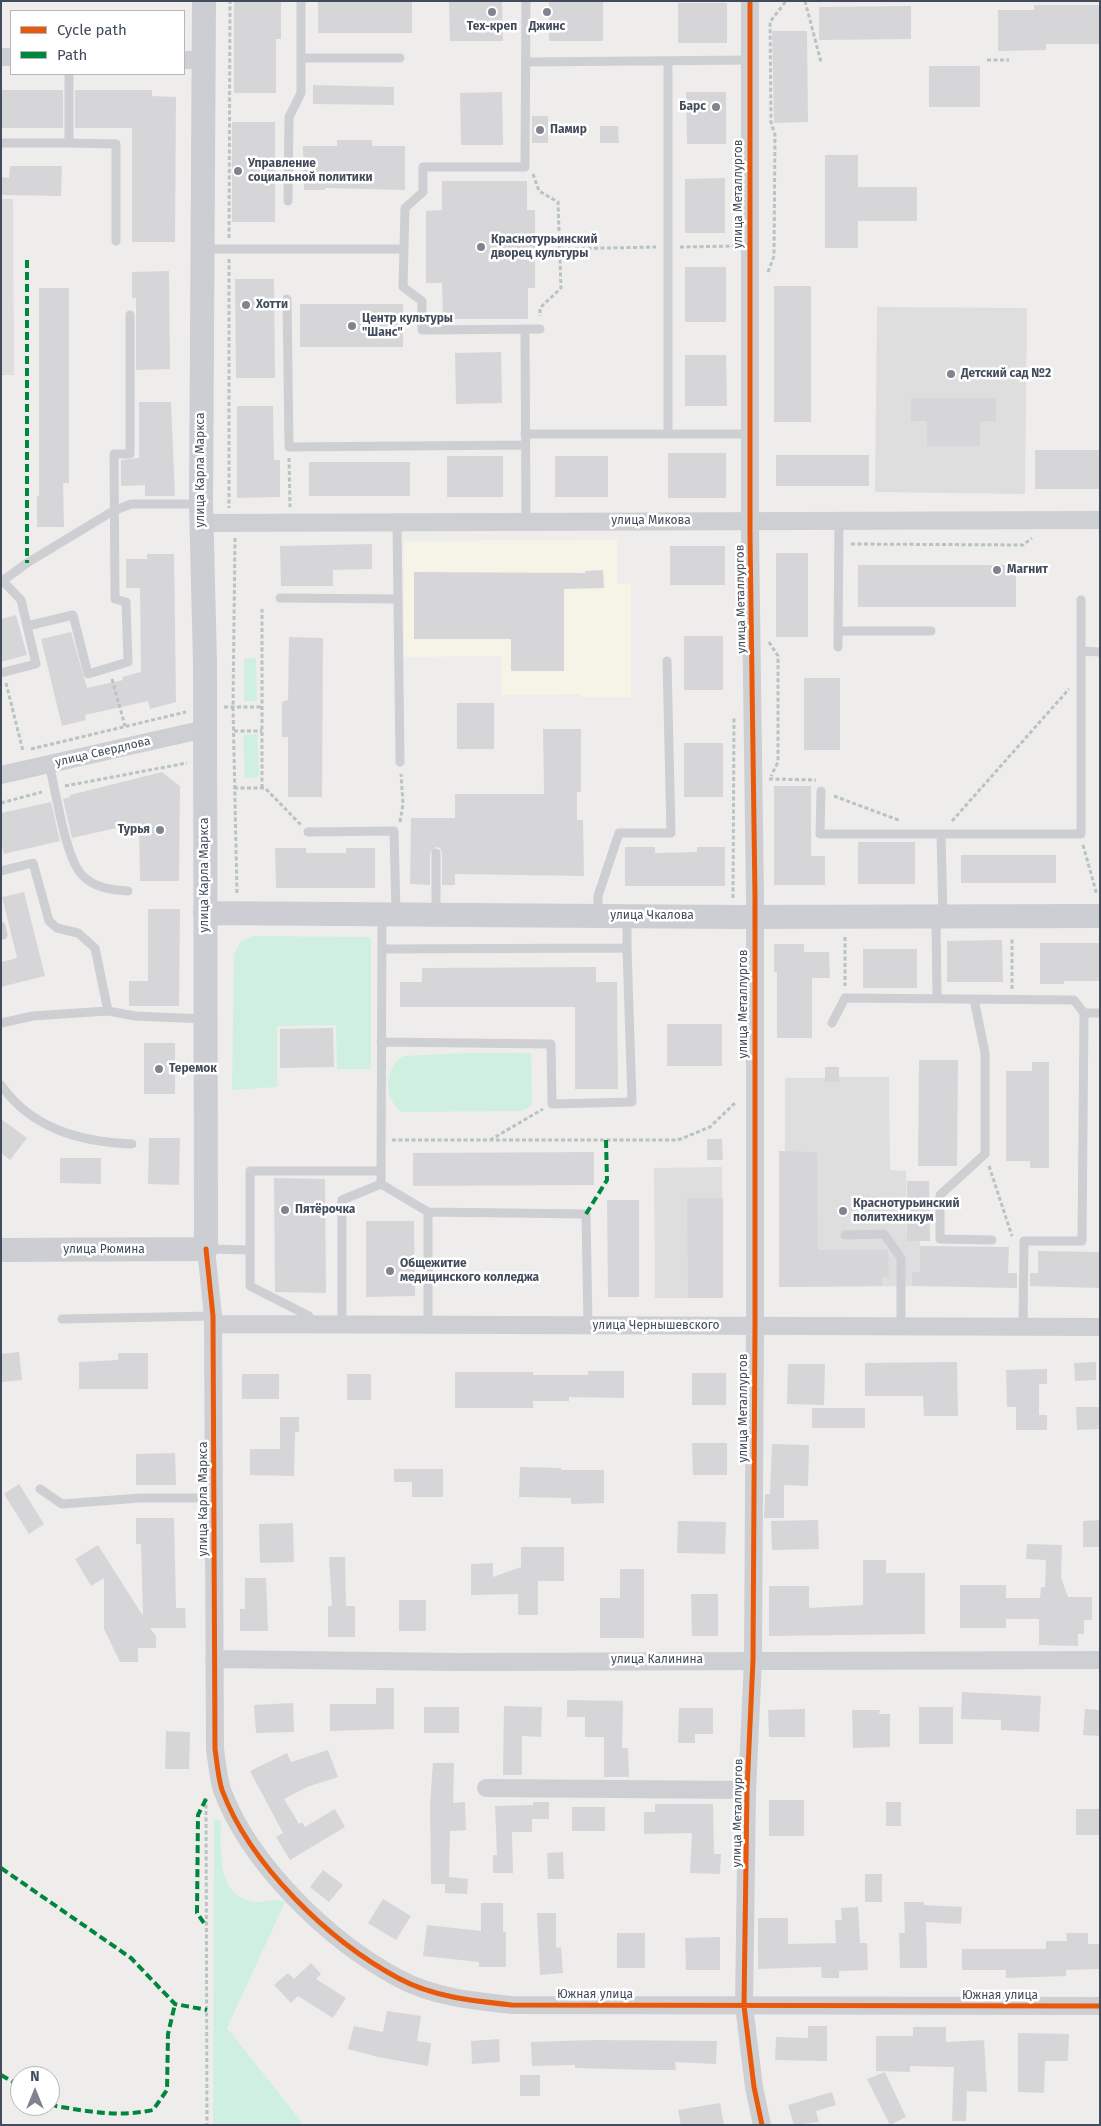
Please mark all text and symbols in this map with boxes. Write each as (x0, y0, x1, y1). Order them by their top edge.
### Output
marker: Тех-креп (486, 6, 498, 18)
marker: Джинс (541, 6, 553, 18)
legend (10, 10, 185, 75)
place label: Тех-креп (467, 20, 517, 34)
place label: Джинс (529, 20, 565, 34)
text: Cycle path (57, 21, 127, 39)
text: Path (57, 46, 87, 64)
place label: Барс (679, 100, 706, 114)
marker: Барс (710, 101, 722, 113)
place label: Памир (550, 123, 587, 137)
marker: Памир (534, 124, 546, 136)
street label: улица Металлургов (732, 139, 746, 249)
place label: Управление социальной политики (248, 157, 373, 185)
marker: Управление социальной политики (232, 165, 244, 177)
place label: Краснотурьинский дворец культуры (491, 233, 598, 261)
marker: Краснотурьинский дворец культуры (475, 241, 487, 253)
place label: Хотти (256, 298, 288, 312)
marker: Хотти (240, 299, 252, 311)
place label: Центр культуры "Шанс" (362, 312, 453, 340)
marker: Центр культуры "Шанс" (346, 320, 358, 332)
place label: Детский сад №2 (961, 367, 1051, 381)
marker: Детский сад №2 (945, 368, 957, 380)
street label: улица Карла Маркса (194, 412, 208, 528)
street label: улица Микова (611, 514, 691, 528)
street label: улица Металлургов (733, 544, 749, 654)
place label: Магнит (1007, 563, 1048, 577)
marker: Магнит (991, 564, 1003, 576)
street label: улица Свердлова (54, 734, 152, 770)
street label: улица Карла Маркса (198, 817, 212, 933)
place label: Турья (118, 823, 150, 837)
marker: Турья (154, 824, 166, 836)
street label: улица Чкалова (610, 909, 694, 923)
street label: улица Металлургов (737, 949, 751, 1059)
place label: Теремок (169, 1062, 217, 1076)
marker: Теремок (153, 1063, 165, 1075)
place label: Краснотурьинский политехникум (853, 1197, 960, 1225)
place label: Пятёрочка (295, 1203, 355, 1217)
marker: Пятёрочка (279, 1204, 291, 1216)
marker: Краснотурьинский политехникум (837, 1205, 849, 1217)
street label: улица Рюмина (63, 1243, 145, 1257)
place label: Общежитие медицинского колледжа (400, 1257, 539, 1285)
marker: Общежитие медицинского колледжа (384, 1265, 396, 1277)
street label: улица Чернышевского (592, 1319, 720, 1333)
street label: улица Металлургов (737, 1353, 751, 1463)
street label: улица Карла Маркса (197, 1441, 211, 1557)
street label: улица Калинина (611, 1653, 703, 1667)
street label: улица Металлургов (730, 1758, 746, 1868)
street label: Южная улица (557, 1988, 633, 2002)
street label: Южная улица (962, 1989, 1038, 2003)
north arrow (10, 2066, 60, 2116)
text: N (30, 2068, 40, 2085)

